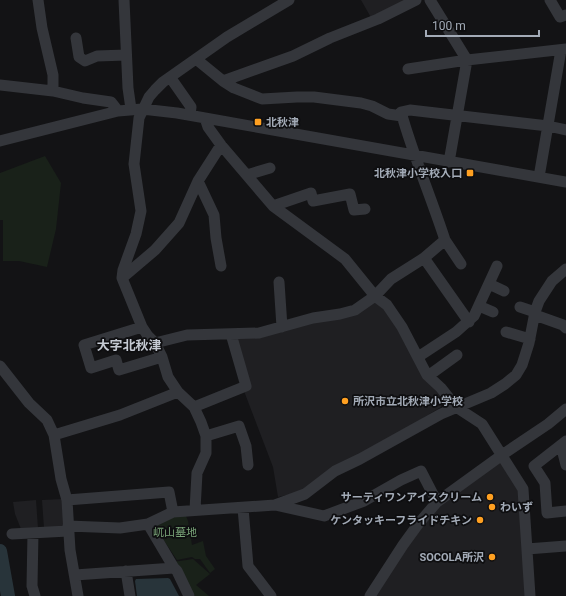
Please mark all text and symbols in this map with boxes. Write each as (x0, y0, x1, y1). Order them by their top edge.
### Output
scale bar (426, 12, 539, 38)
text: 100 m (432, 19, 466, 33)
place label: 北秋津 (266, 116, 299, 129)
marker: 北秋津 (253, 117, 263, 127)
place label: 北秋津小学校入口 (374, 167, 462, 180)
marker: 北秋津小学校入口 (465, 168, 475, 178)
district label: 大字北秋津 (96, 338, 162, 353)
place label: 所沢市立北秋津小学校 (353, 395, 463, 408)
marker: 所沢市立北秋津小学校 (340, 396, 350, 406)
place label: サーティワンアイスクリーム (341, 491, 482, 504)
marker: サーティワンアイスクリーム (485, 492, 495, 502)
place label: わいず (500, 501, 533, 514)
marker: わいず (487, 502, 497, 512)
place label: ケンタッキーフライドチキン (330, 514, 472, 527)
marker: ケンタッキーフライドチキン (475, 515, 485, 525)
park label: 屼山墓地 (153, 526, 197, 539)
place label: SOCOLA所沢 (419, 551, 484, 564)
marker: SOCOLA所沢 (487, 552, 497, 562)

